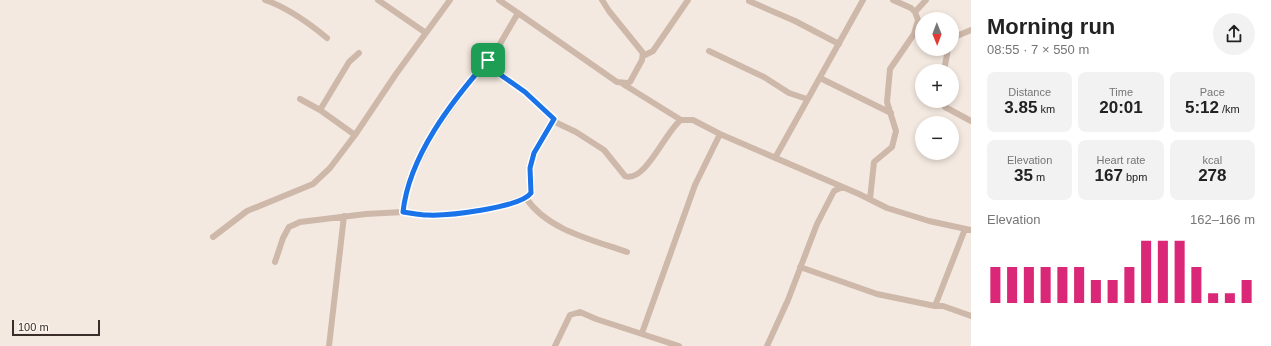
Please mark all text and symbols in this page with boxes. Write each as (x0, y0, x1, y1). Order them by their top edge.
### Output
north arrow (915, 12, 959, 56)
map controls (915, 12, 959, 160)
button: share (1213, 13, 1255, 55)
text: Morning run (987, 14, 1115, 39)
text: 08:55 · 7 × 550 m (987, 42, 1089, 57)
pin (471, 43, 505, 77)
icon: arrive (477, 49, 499, 71)
button: + (915, 64, 959, 108)
text: Distance (1008, 86, 1051, 98)
text: Time (1109, 86, 1133, 98)
text: Pace (1200, 86, 1225, 98)
text: 3.85 (1004, 98, 1037, 117)
text: 20:01 (1099, 98, 1143, 117)
text: 5:12 (1185, 98, 1219, 117)
text: km (1037, 103, 1055, 115)
text: /km (1219, 103, 1240, 115)
button: − (915, 116, 959, 160)
text: Elevation (1007, 154, 1052, 166)
text: Heart rate (1097, 154, 1145, 166)
text: kcal (1203, 154, 1222, 166)
text: 35 (1014, 166, 1033, 185)
text: 167 (1095, 166, 1123, 185)
text: 278 (1198, 166, 1227, 185)
text: m (1033, 171, 1045, 183)
text: bpm (1123, 171, 1147, 183)
text: Elevation (987, 212, 1040, 227)
text: 162–166 m (1190, 212, 1255, 227)
scale bar (12, 318, 100, 337)
text: 100 m (18, 321, 49, 333)

